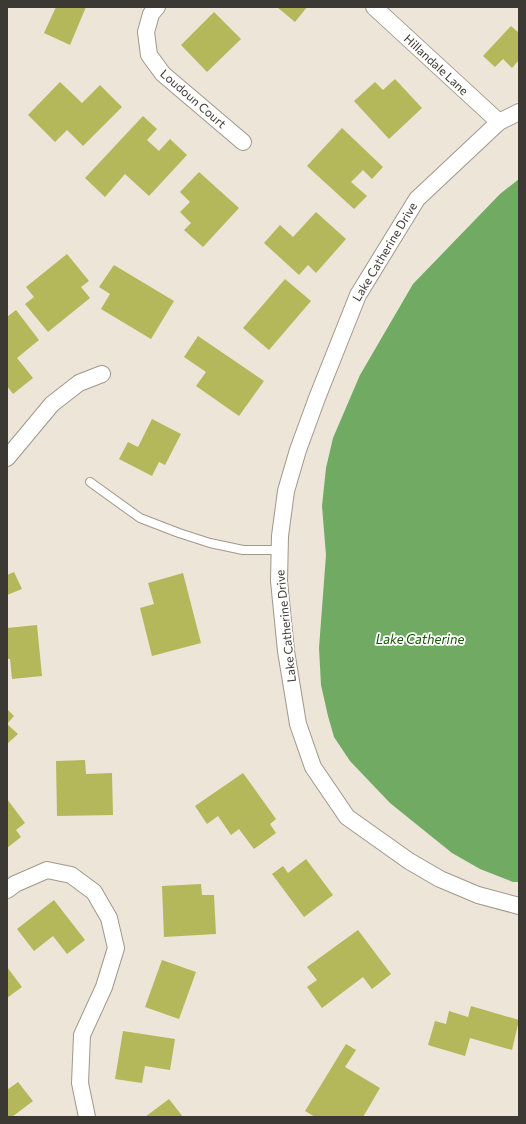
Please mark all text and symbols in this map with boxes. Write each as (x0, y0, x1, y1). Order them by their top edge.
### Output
street label: Hillandale Lane (402, 31, 472, 98)
street label: Loudoun Court (158, 66, 229, 131)
street label: Lake Catherine Drive (349, 199, 419, 304)
street label: Lake Catherine Drive (272, 569, 298, 683)
water label: Lake Catherine (376, 631, 464, 647)

